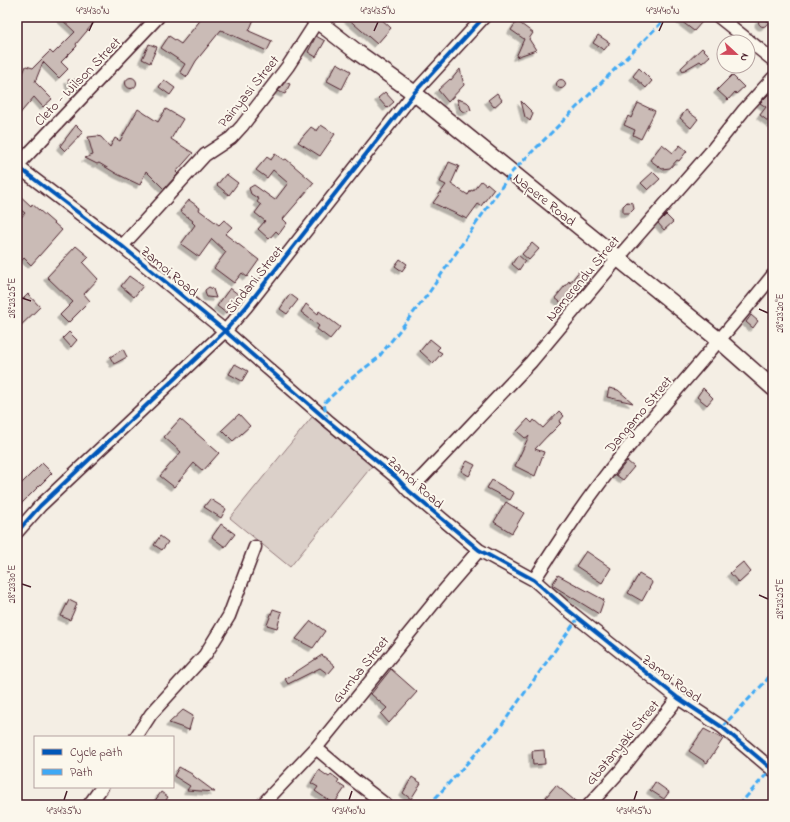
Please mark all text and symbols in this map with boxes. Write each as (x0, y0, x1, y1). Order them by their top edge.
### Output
text: 4°34'30"N (76, 4, 110, 19)
text: 4°34'35"N (360, 4, 396, 19)
text: 4°34'40"N (646, 4, 680, 19)
street label: Cleto - Wilson Street (30, 32, 126, 131)
north arrow (716, 34, 756, 74)
street label: Painyasi Street (213, 51, 286, 133)
text: N (736, 51, 753, 64)
street label: Napere Road (508, 168, 580, 232)
street label: Namerendu Street (541, 231, 626, 326)
street label: Sindani Street (221, 241, 289, 318)
street label: Zamoi Road (135, 242, 203, 303)
text: 28°23'25"E (5, 278, 20, 318)
text: 28°23'20"E (773, 293, 788, 333)
street label: Dangamo Street (600, 371, 679, 460)
street label: Zamoi Road (382, 452, 448, 514)
text: 28°23'30"E (5, 565, 20, 603)
text: 28°23'25"E (773, 579, 788, 619)
street label: Gumba Street (327, 632, 395, 708)
street label: Zamoi Road (637, 650, 706, 709)
street label: Gbatanyaki Street (581, 696, 666, 791)
legend (34, 736, 174, 788)
text: Cycle path (70, 744, 122, 763)
text: Path (70, 764, 93, 782)
text: 4°34'35"N (46, 804, 82, 819)
text: 4°34'40"N (332, 804, 366, 819)
text: 4°34'45"N (616, 804, 652, 819)

